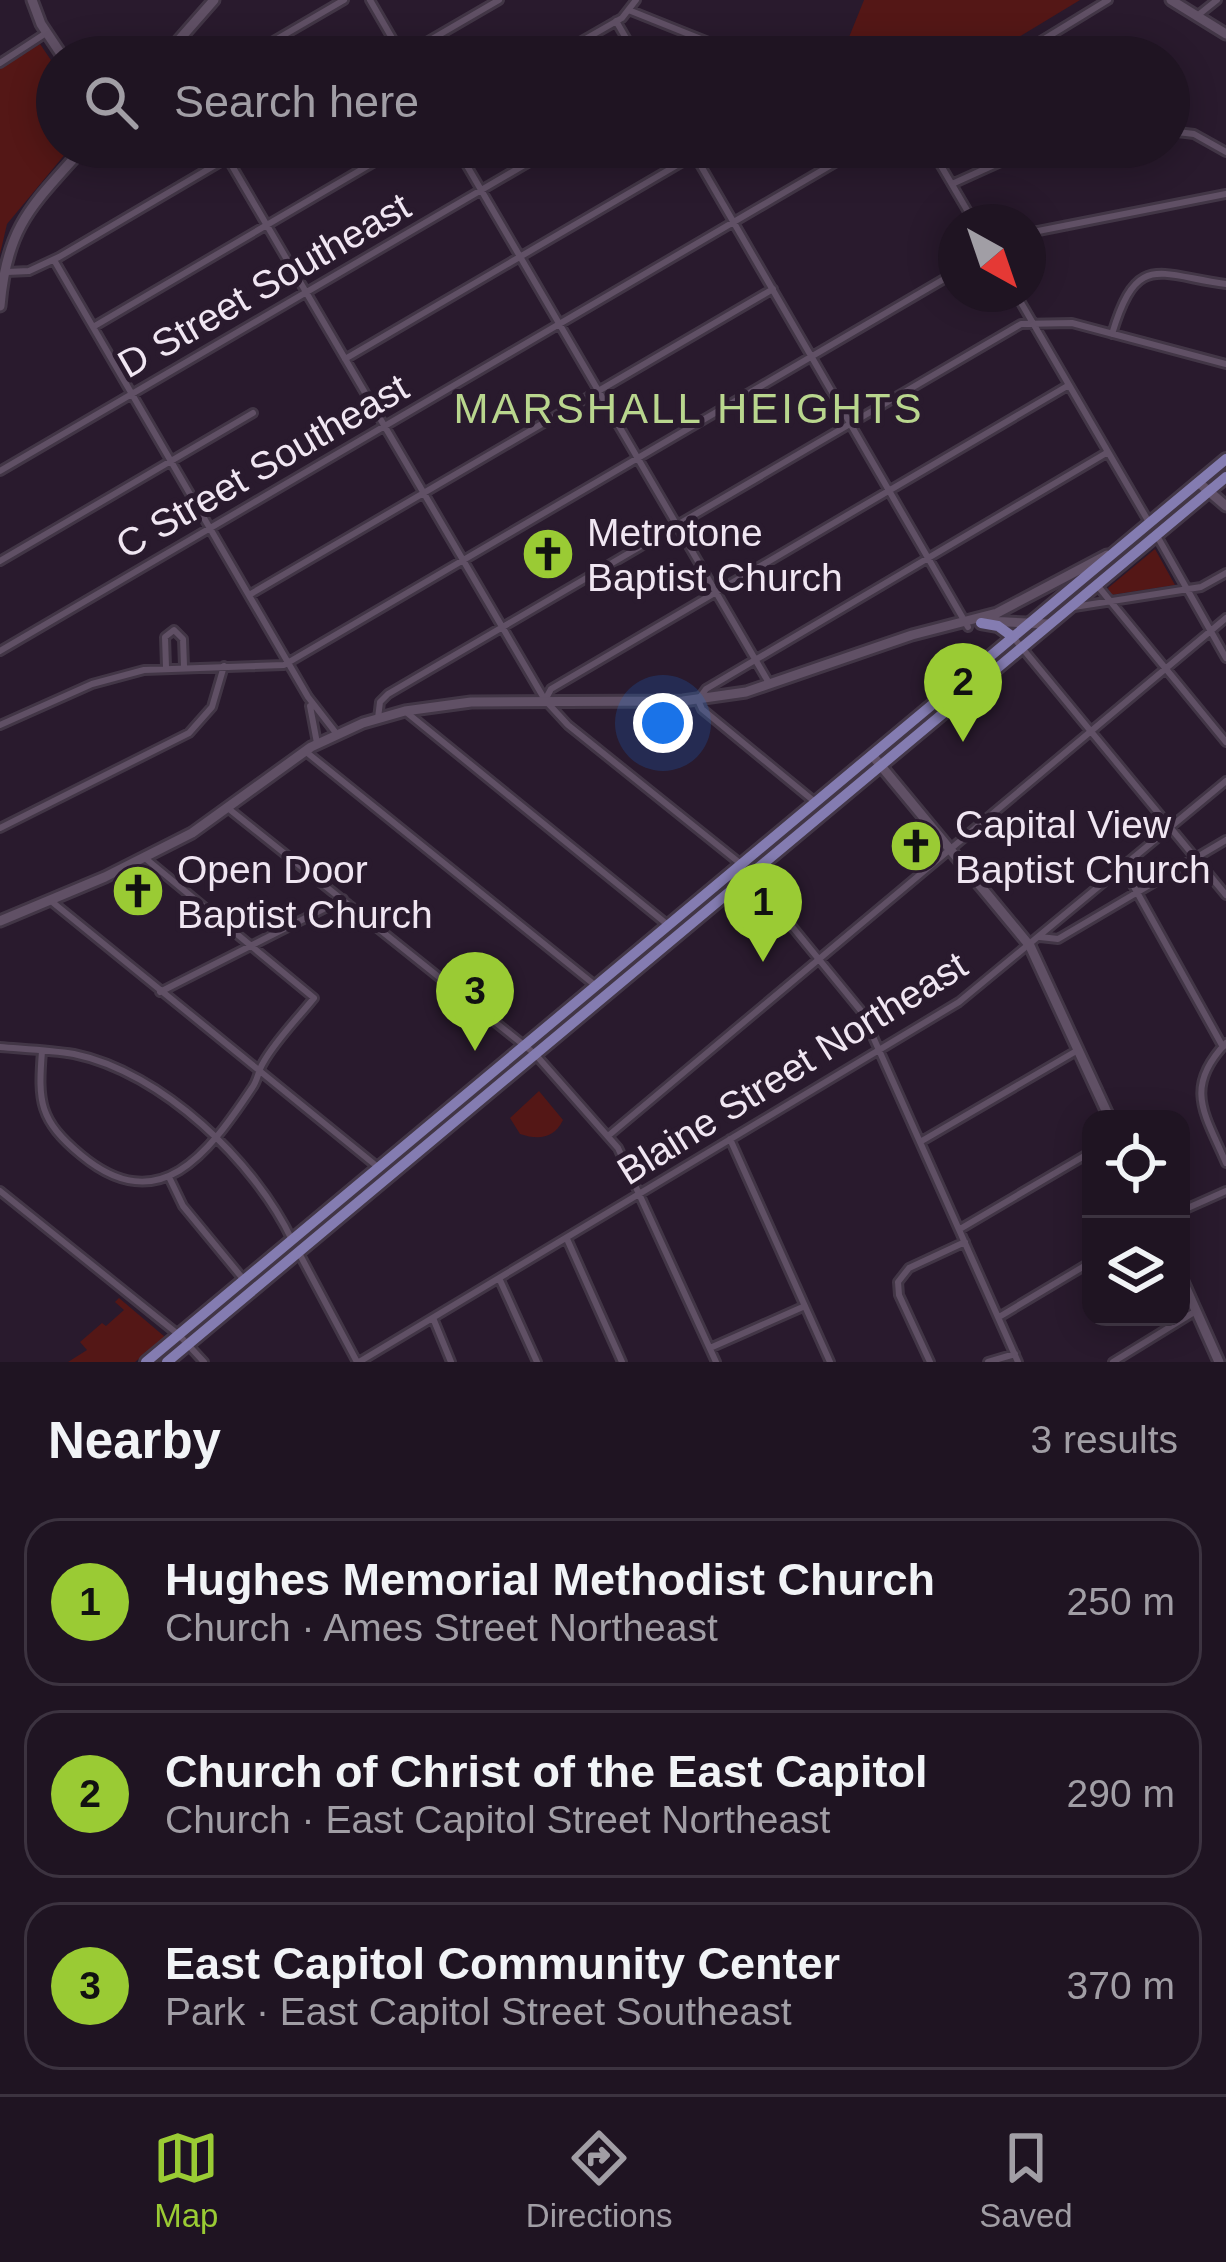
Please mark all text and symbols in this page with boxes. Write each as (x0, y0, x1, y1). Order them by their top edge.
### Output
search box (36, 36, 1190, 168)
icon: search (78, 69, 144, 135)
text: Search here (174, 76, 419, 127)
street label: D Street Southeast (111, 184, 418, 386)
north arrow (938, 204, 1046, 312)
street label: C Street Southeast (109, 365, 416, 567)
district label: MARSHALL HEIGHTS (453, 385, 925, 432)
place label: Metrotone Baptist Church (587, 511, 843, 599)
church icon: Metrotone Baptist Church (520, 526, 576, 582)
pin: 2 (924, 643, 1002, 742)
your location (633, 693, 693, 753)
place label: Capital View Baptist Church (955, 803, 1211, 891)
church icon: Capital View Baptist Church (888, 818, 944, 874)
place label: Open Door Baptist Church (177, 848, 433, 936)
church icon: Open Door Baptist Church (110, 863, 166, 919)
pin: 1 (724, 863, 802, 962)
street label: Blaine Street Northeast (610, 943, 975, 1193)
pin: 3 (436, 952, 514, 1051)
map controls (1082, 1110, 1190, 1326)
button: locate (1082, 1110, 1190, 1218)
button: layers (1082, 1218, 1190, 1326)
text: Nearby (48, 1412, 221, 1469)
text: 3 results (1031, 1418, 1178, 1461)
text: Hughes Memorial Methodist Church (165, 1554, 935, 1605)
text: 1 (79, 1580, 101, 1623)
text: 250 m (1067, 1580, 1175, 1623)
text: Church · Ames Street Northeast (165, 1606, 718, 1649)
text: Church of Christ of the East Capitol (165, 1746, 928, 1797)
text: 2 (79, 1772, 101, 1815)
text: 290 m (1067, 1772, 1175, 1815)
text: Church · East Capitol Street Northeast (165, 1798, 830, 1841)
text: East Capitol Community Center (165, 1938, 840, 1989)
text: 3 (79, 1964, 101, 2007)
text: 370 m (1067, 1964, 1175, 2007)
text: Park · East Capitol Street Southeast (165, 1990, 791, 2033)
tab: Map (153, 2125, 219, 2235)
tab: Directions (526, 2125, 673, 2235)
tab: Saved (979, 2125, 1073, 2235)

